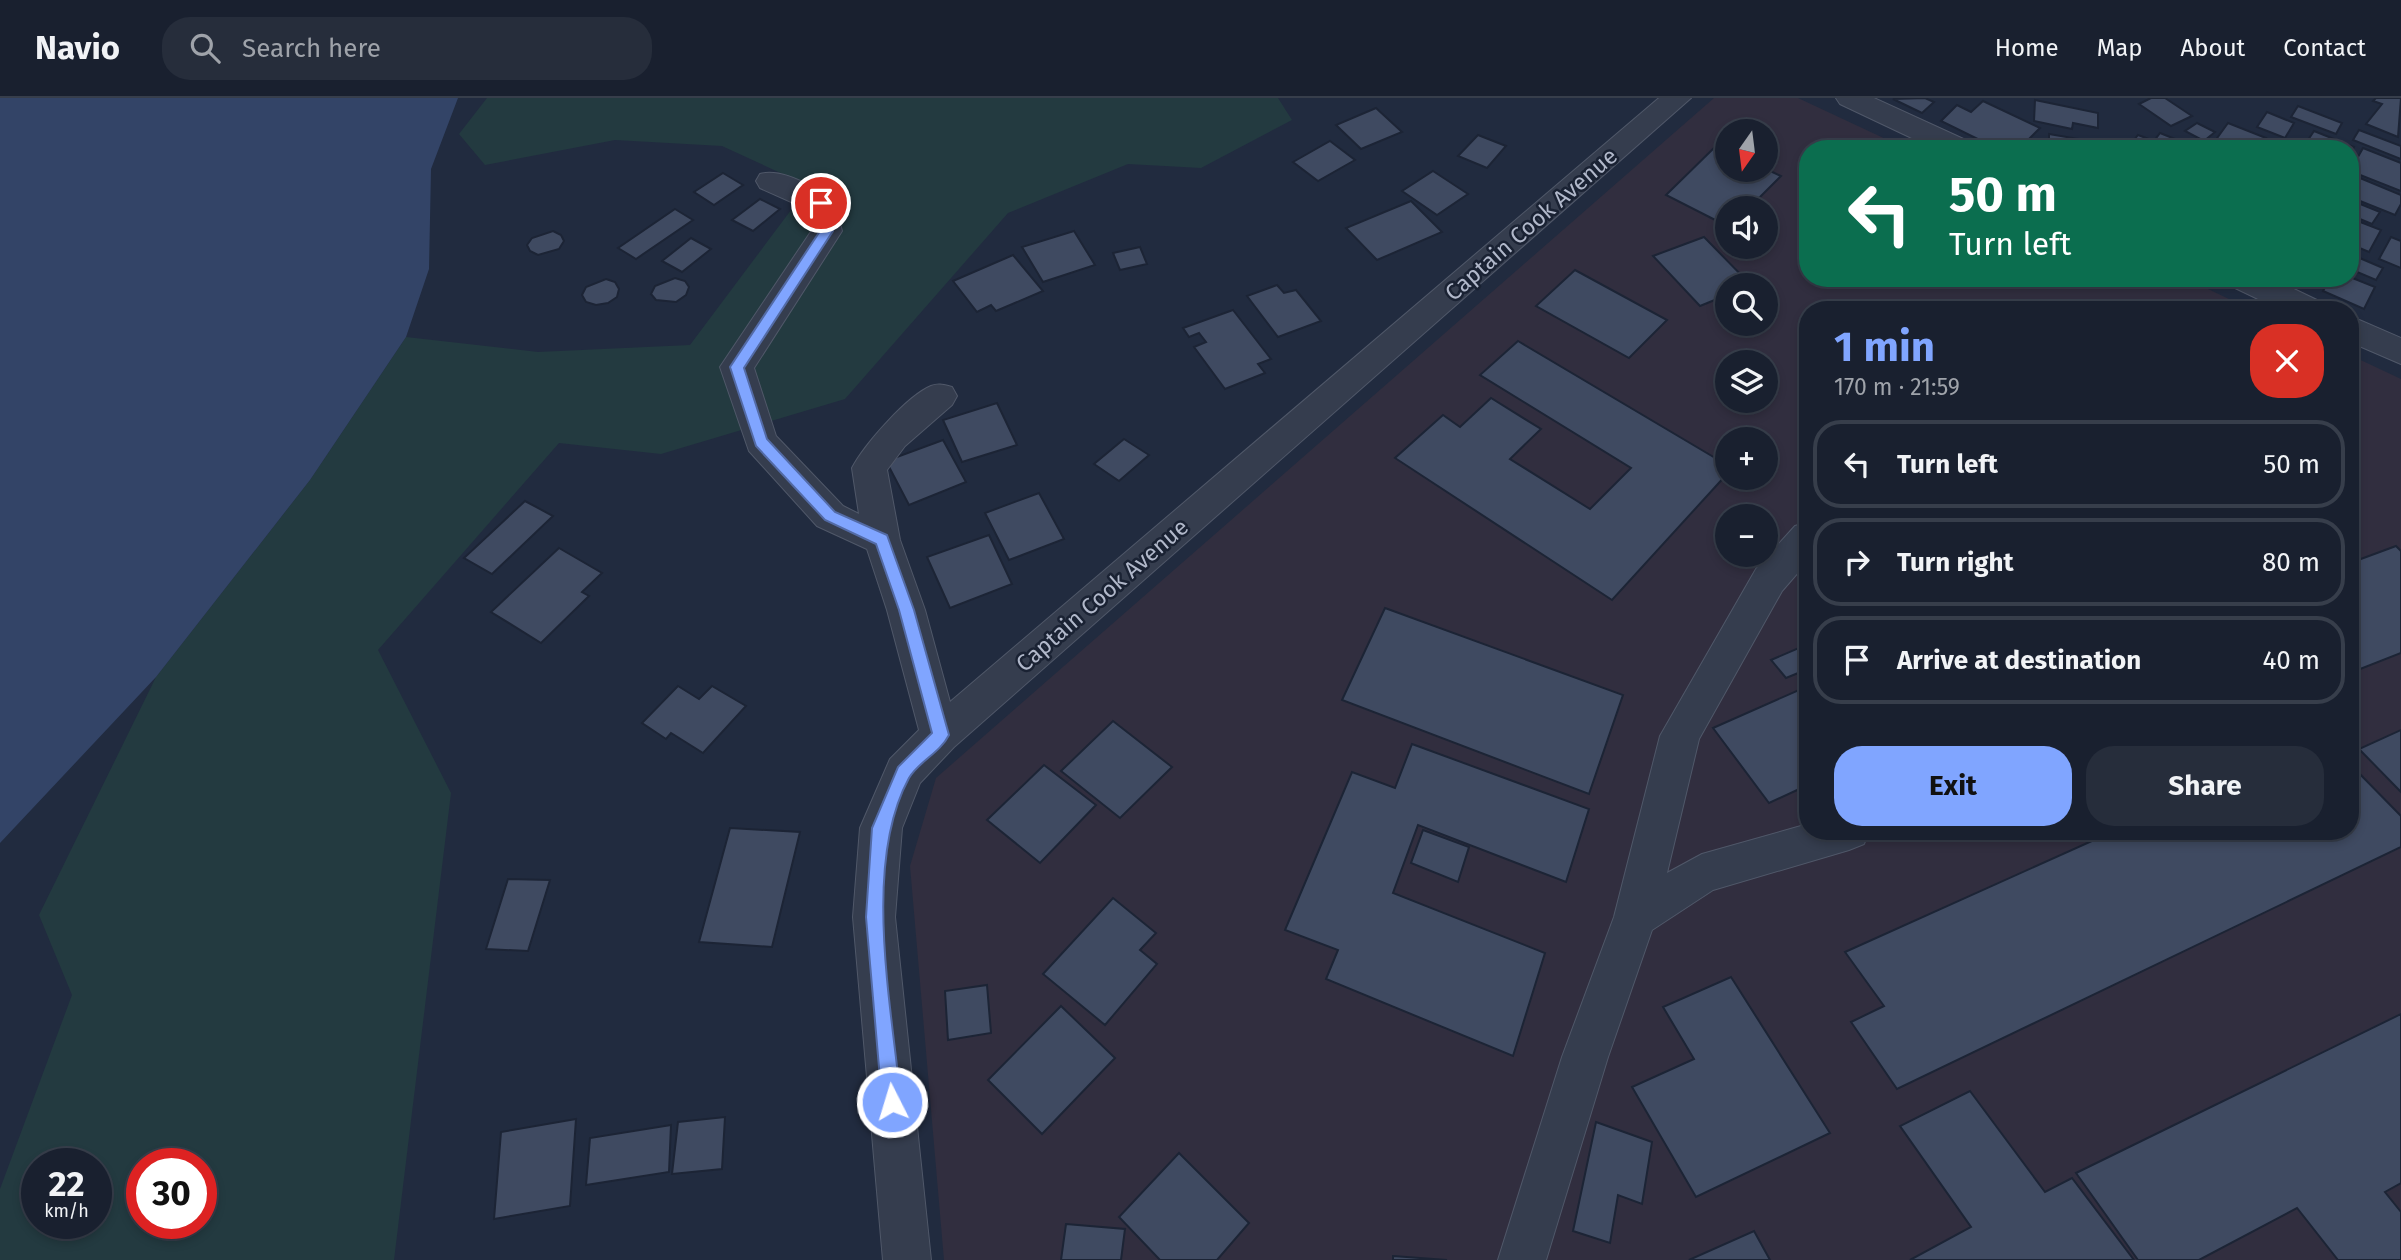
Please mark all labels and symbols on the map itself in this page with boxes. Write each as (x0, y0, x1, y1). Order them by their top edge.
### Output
north arrow (1715, 119, 1778, 182)
street label: Captain Cook Avenue (1439, 142, 1623, 306)
pin (791, 173, 851, 233)
street label: Captain Cook Avenue (1010, 513, 1194, 677)
position arrow (855, 1065, 929, 1139)
speed limit sign: 30 (126, 1148, 217, 1239)

